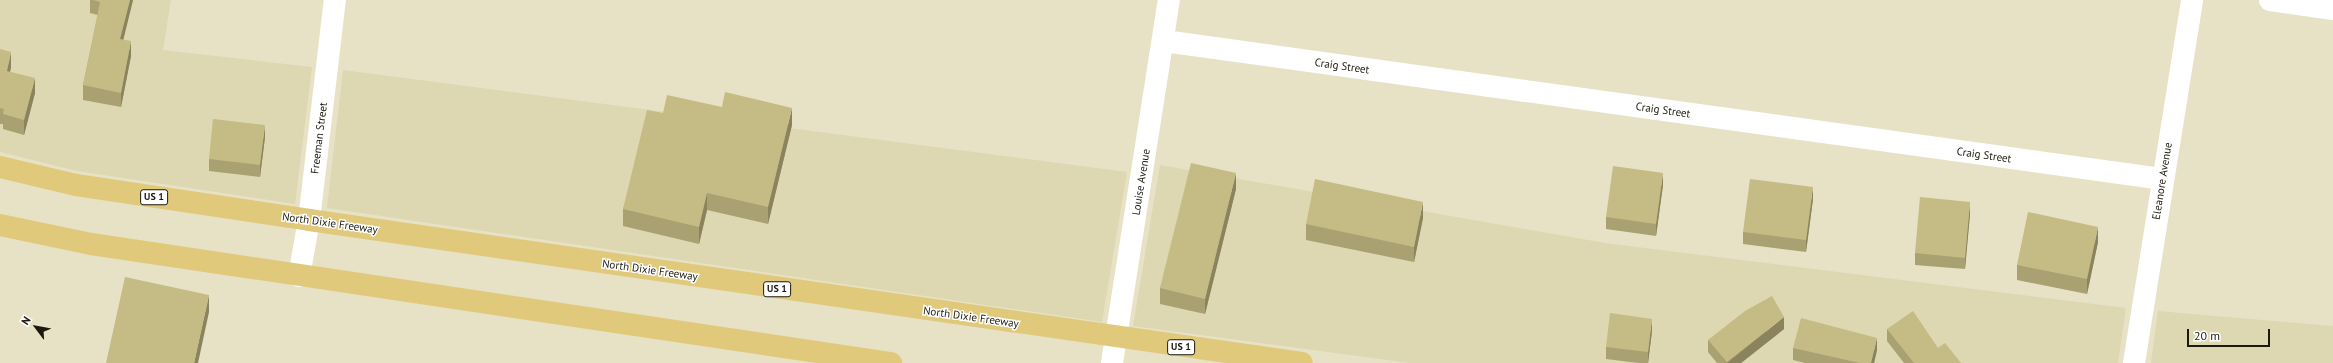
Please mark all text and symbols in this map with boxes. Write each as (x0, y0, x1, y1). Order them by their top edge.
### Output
street label: Craig Street (1314, 56, 1370, 76)
street label: Craig Street (1635, 100, 1691, 120)
street label: Freeman Street (308, 102, 330, 174)
street label: Eleanore Avenue (2149, 141, 2175, 221)
street label: Craig Street (1956, 145, 2012, 165)
street label: Louise Avenue (1129, 148, 1153, 216)
road number: US 1 (140, 189, 168, 205)
street label: North Dixie Freeway (281, 210, 379, 236)
street label: North Dixie Freeway (601, 257, 699, 283)
road number: US 1 (763, 281, 791, 297)
street label: North Dixie Freeway (922, 304, 1020, 330)
north arrow (16, 307, 56, 347)
text: N (18, 314, 34, 327)
scale bar (2189, 321, 2272, 347)
text: 20 m (2194, 328, 2220, 343)
road number: US 1 (1167, 339, 1195, 355)

